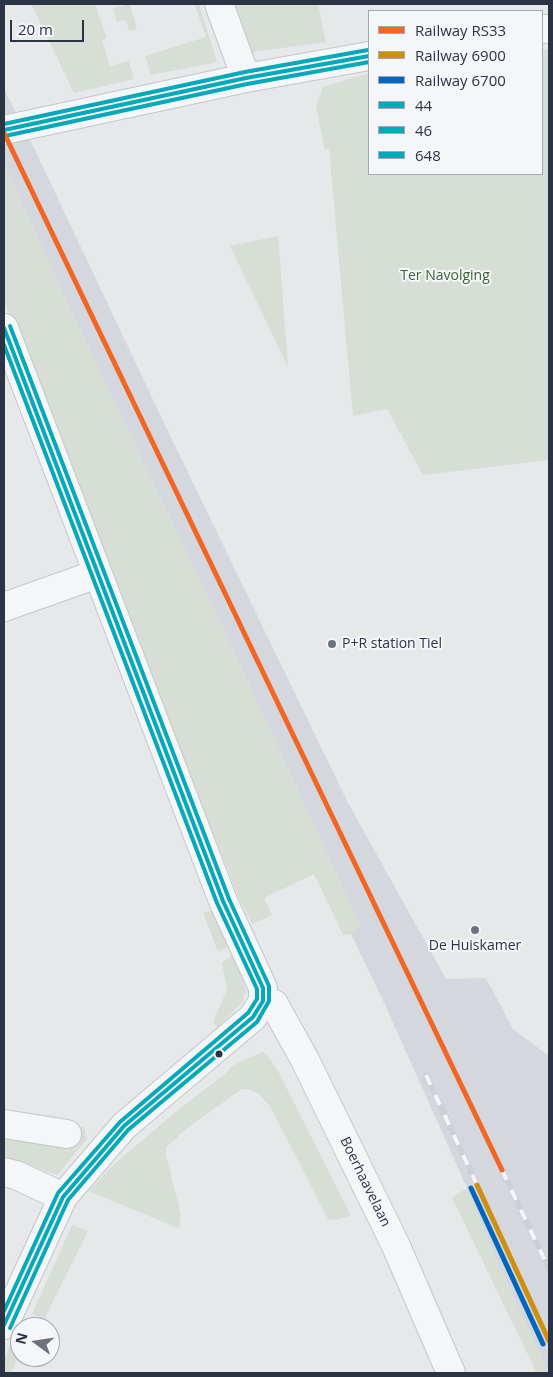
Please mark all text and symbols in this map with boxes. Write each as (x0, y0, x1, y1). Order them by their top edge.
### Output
scale bar (12, 10, 86, 42)
legend (368, 10, 543, 175)
text: 20 m (18, 19, 53, 39)
text: Railway RS33 (415, 20, 506, 40)
text: Railway 6900 (415, 45, 506, 65)
text: Railway 6700 (415, 70, 506, 90)
text: 44 (415, 95, 432, 115)
text: 46 (415, 120, 432, 140)
text: 648 (415, 145, 441, 165)
park label: Ter Navolging (400, 268, 490, 284)
place label: P+R station Tiel (342, 636, 442, 652)
marker: P+R station Tiel (326, 638, 338, 650)
marker: De Huiskamer (469, 924, 481, 936)
place label: De Huiskamer (429, 938, 521, 954)
unlabelled marker (214, 1049, 224, 1059)
street label: Boerhaavelaan (336, 1134, 394, 1230)
north arrow (10, 1317, 60, 1367)
text: N (10, 1331, 32, 1346)

